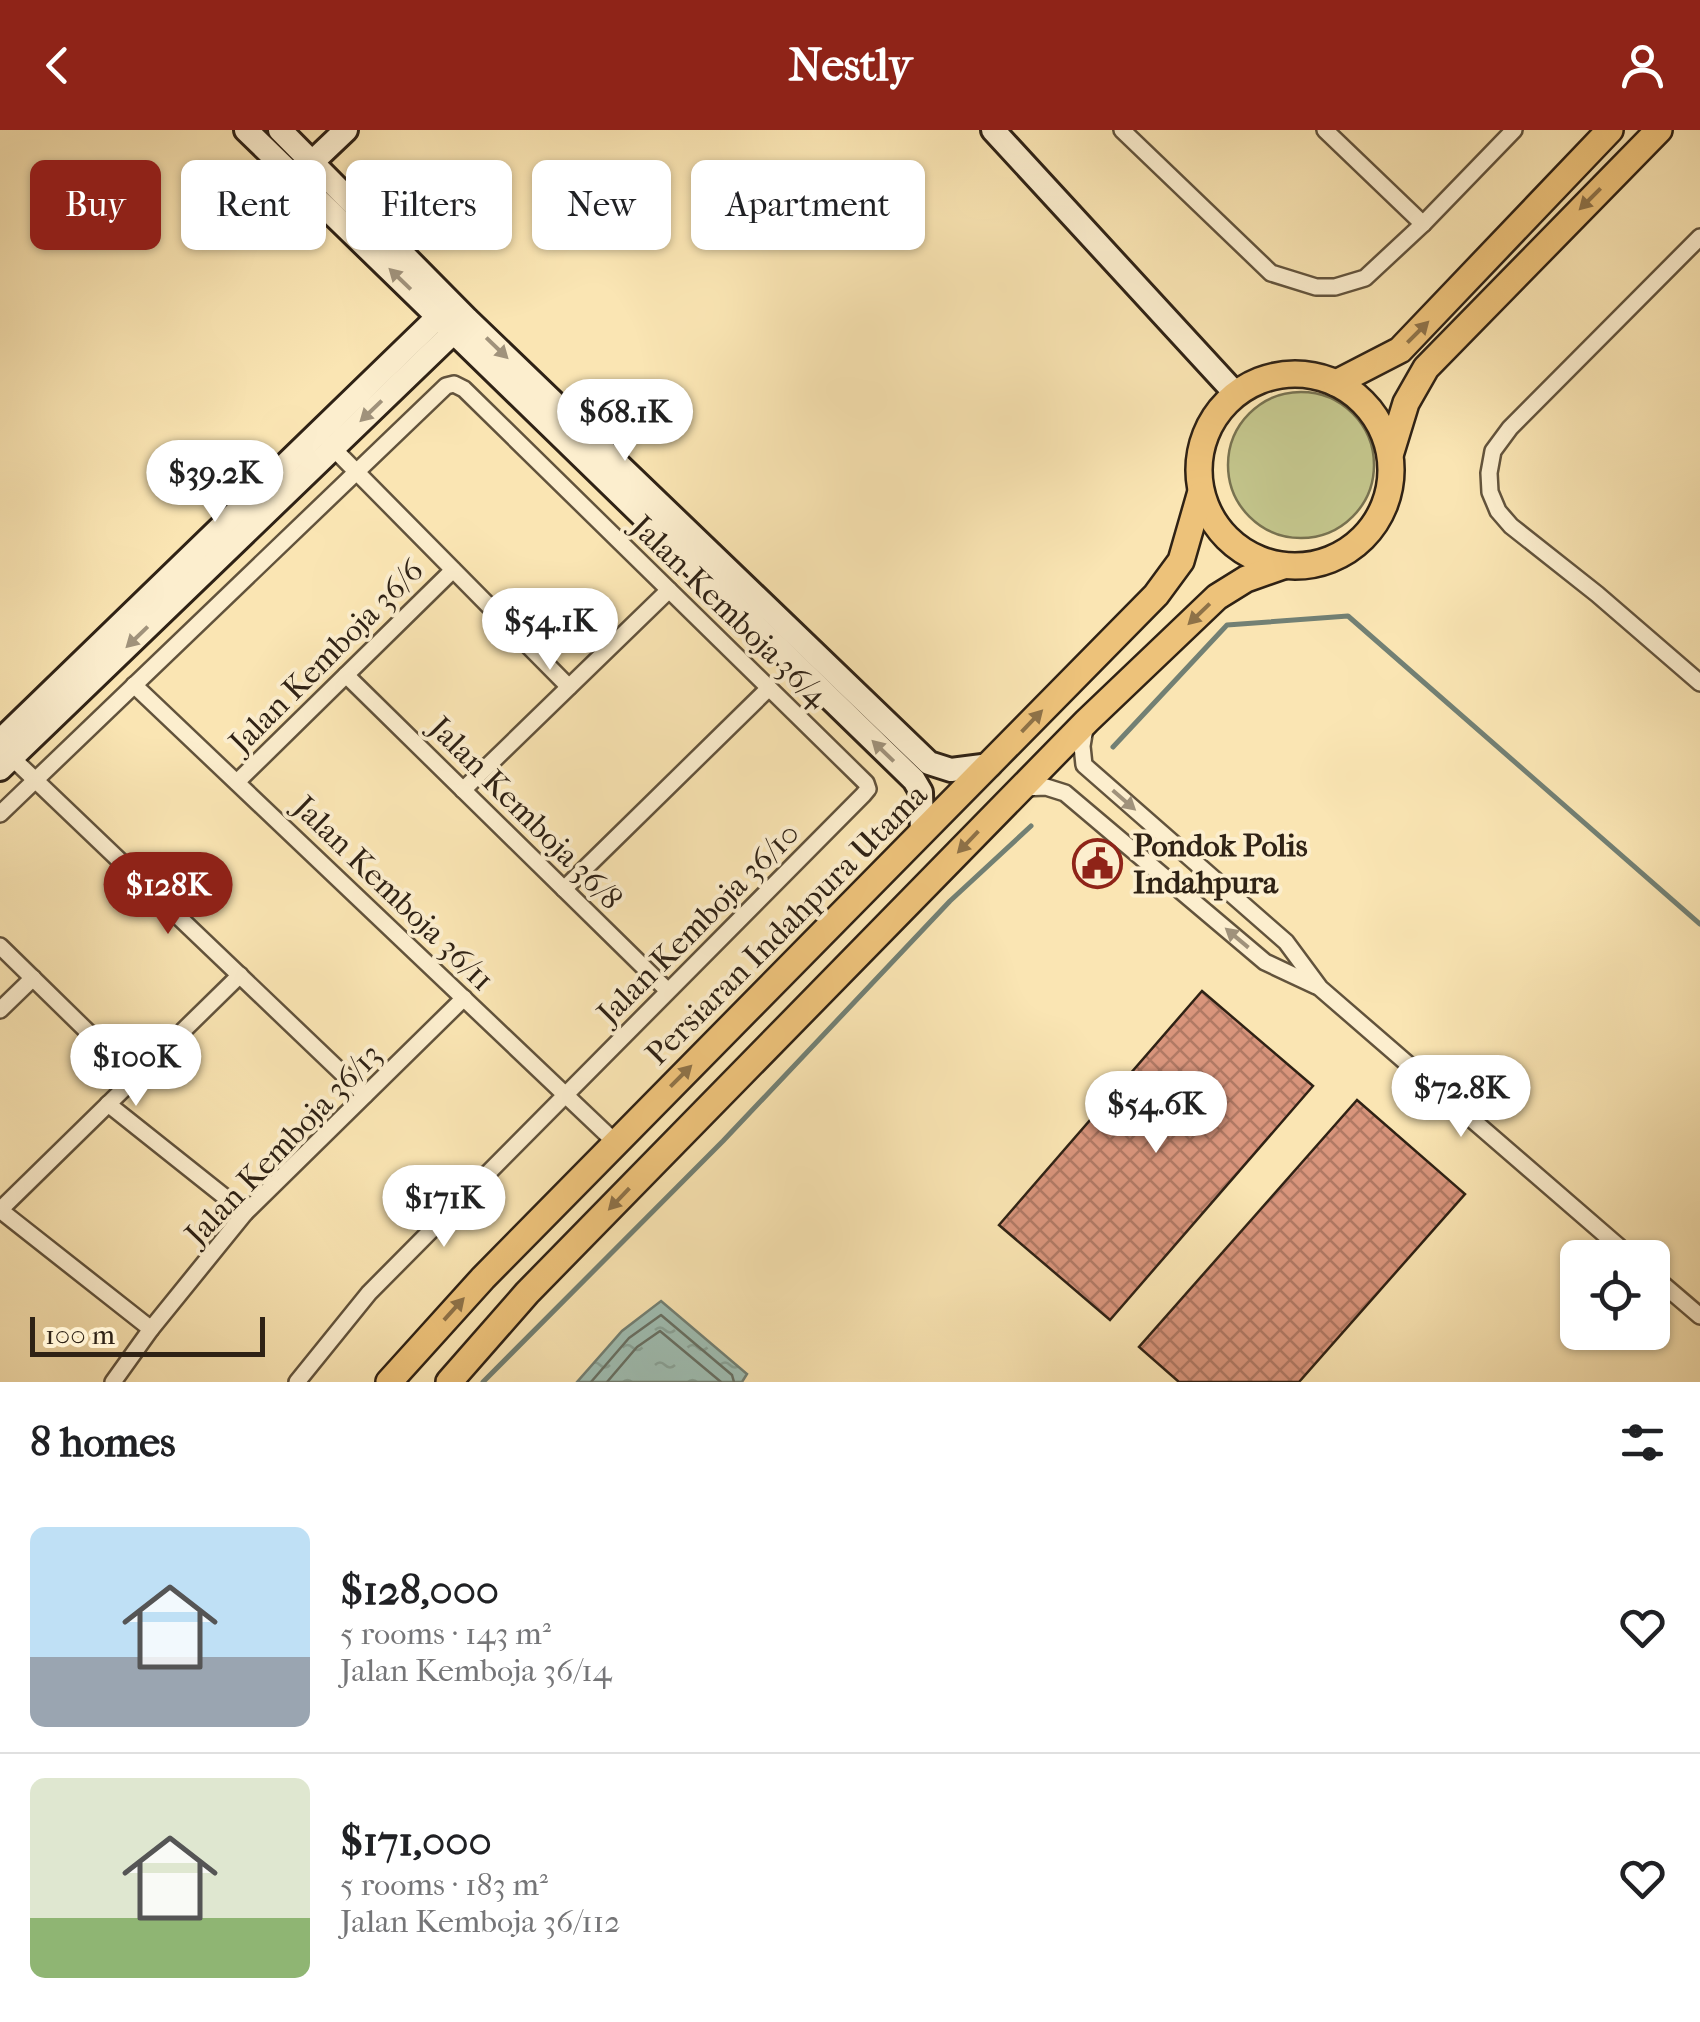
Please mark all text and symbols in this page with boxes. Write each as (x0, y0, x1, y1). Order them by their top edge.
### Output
icon: back (30, 38, 85, 93)
icon: person (1615, 38, 1670, 93)
text: Nestly (788, 39, 912, 92)
chip: Buy (30, 160, 161, 250)
chip: Rent (181, 160, 326, 250)
chip: Filters (346, 160, 512, 250)
chip: New (532, 160, 671, 250)
chip: Apartment (691, 160, 925, 250)
one-way arrow (1578, 186, 1602, 210)
one-way arrow (388, 268, 412, 291)
one-way arrow (1406, 321, 1430, 344)
one-way arrow (485, 336, 509, 359)
pin: $68.1K (544, 379, 706, 464)
text: $68.1K (579, 393, 671, 430)
one-way arrow (360, 399, 384, 422)
pin: $39.2K (134, 440, 296, 525)
text: $39.2K (168, 454, 262, 491)
street label: Jalan Kemboja 36/4 (621, 506, 837, 715)
street label: Jalan Kemboja 36/6 (220, 551, 431, 763)
pin: $54.1K (469, 588, 631, 673)
one-way arrow (1188, 601, 1212, 625)
text: $54.1K (504, 602, 596, 639)
one-way arrow (126, 624, 150, 648)
street label: Jalan Kemboja 36/8 (419, 707, 630, 917)
one-way arrow (1020, 709, 1044, 733)
one-way arrow (872, 739, 896, 763)
street label: Persiaran Indahpura Utama (638, 775, 935, 1073)
street label: Jalan Kemboja 36/11 (284, 786, 501, 998)
one-way arrow (1111, 788, 1136, 810)
street label: Jalan Kemboja 36/10 (588, 815, 807, 1034)
place label: Pondok Polis Indahpura (1133, 827, 1308, 901)
one-way arrow (957, 829, 980, 853)
public building icon: Pondok Polis Indahpura (1072, 837, 1124, 889)
pin: $128K (98, 852, 238, 937)
text: $128K (126, 866, 210, 903)
one-way arrow (1225, 927, 1250, 949)
pin: $100K (66, 1024, 206, 1109)
street label: Jalan Kemboja 36/13 (176, 1036, 389, 1255)
text: $100K (92, 1038, 180, 1075)
pin: $72.8K (1380, 1055, 1542, 1140)
one-way arrow (668, 1065, 692, 1089)
text: $72.8K (1414, 1069, 1508, 1106)
pin: $54.6K (1075, 1071, 1237, 1156)
text: $54.6K (1107, 1085, 1205, 1122)
pin: $171K (374, 1165, 514, 1250)
text: $171K (404, 1179, 484, 1216)
one-way arrow (608, 1187, 631, 1211)
map controls (1560, 1240, 1670, 1350)
button: locate (1560, 1240, 1670, 1350)
one-way arrow (443, 1297, 465, 1322)
scale bar (30, 1312, 265, 1356)
text: 100 m (45, 1318, 115, 1351)
icon: filters (1615, 1415, 1670, 1470)
text: 8 homes (30, 1418, 176, 1467)
text: $128,000 (340, 1566, 499, 1615)
icon: home (110, 1567, 230, 1687)
icon: heart (1615, 1600, 1670, 1655)
text: 5 rooms · 143 m² (340, 1615, 551, 1652)
text: Jalan Kemboja 36/14 (340, 1652, 612, 1689)
text: $171,000 (340, 1817, 492, 1866)
icon: home (110, 1818, 230, 1938)
icon: heart (1615, 1851, 1670, 1906)
text: 5 rooms · 183 m² (340, 1866, 548, 1903)
text: Jalan Kemboja 36/112 (340, 1903, 621, 1940)

